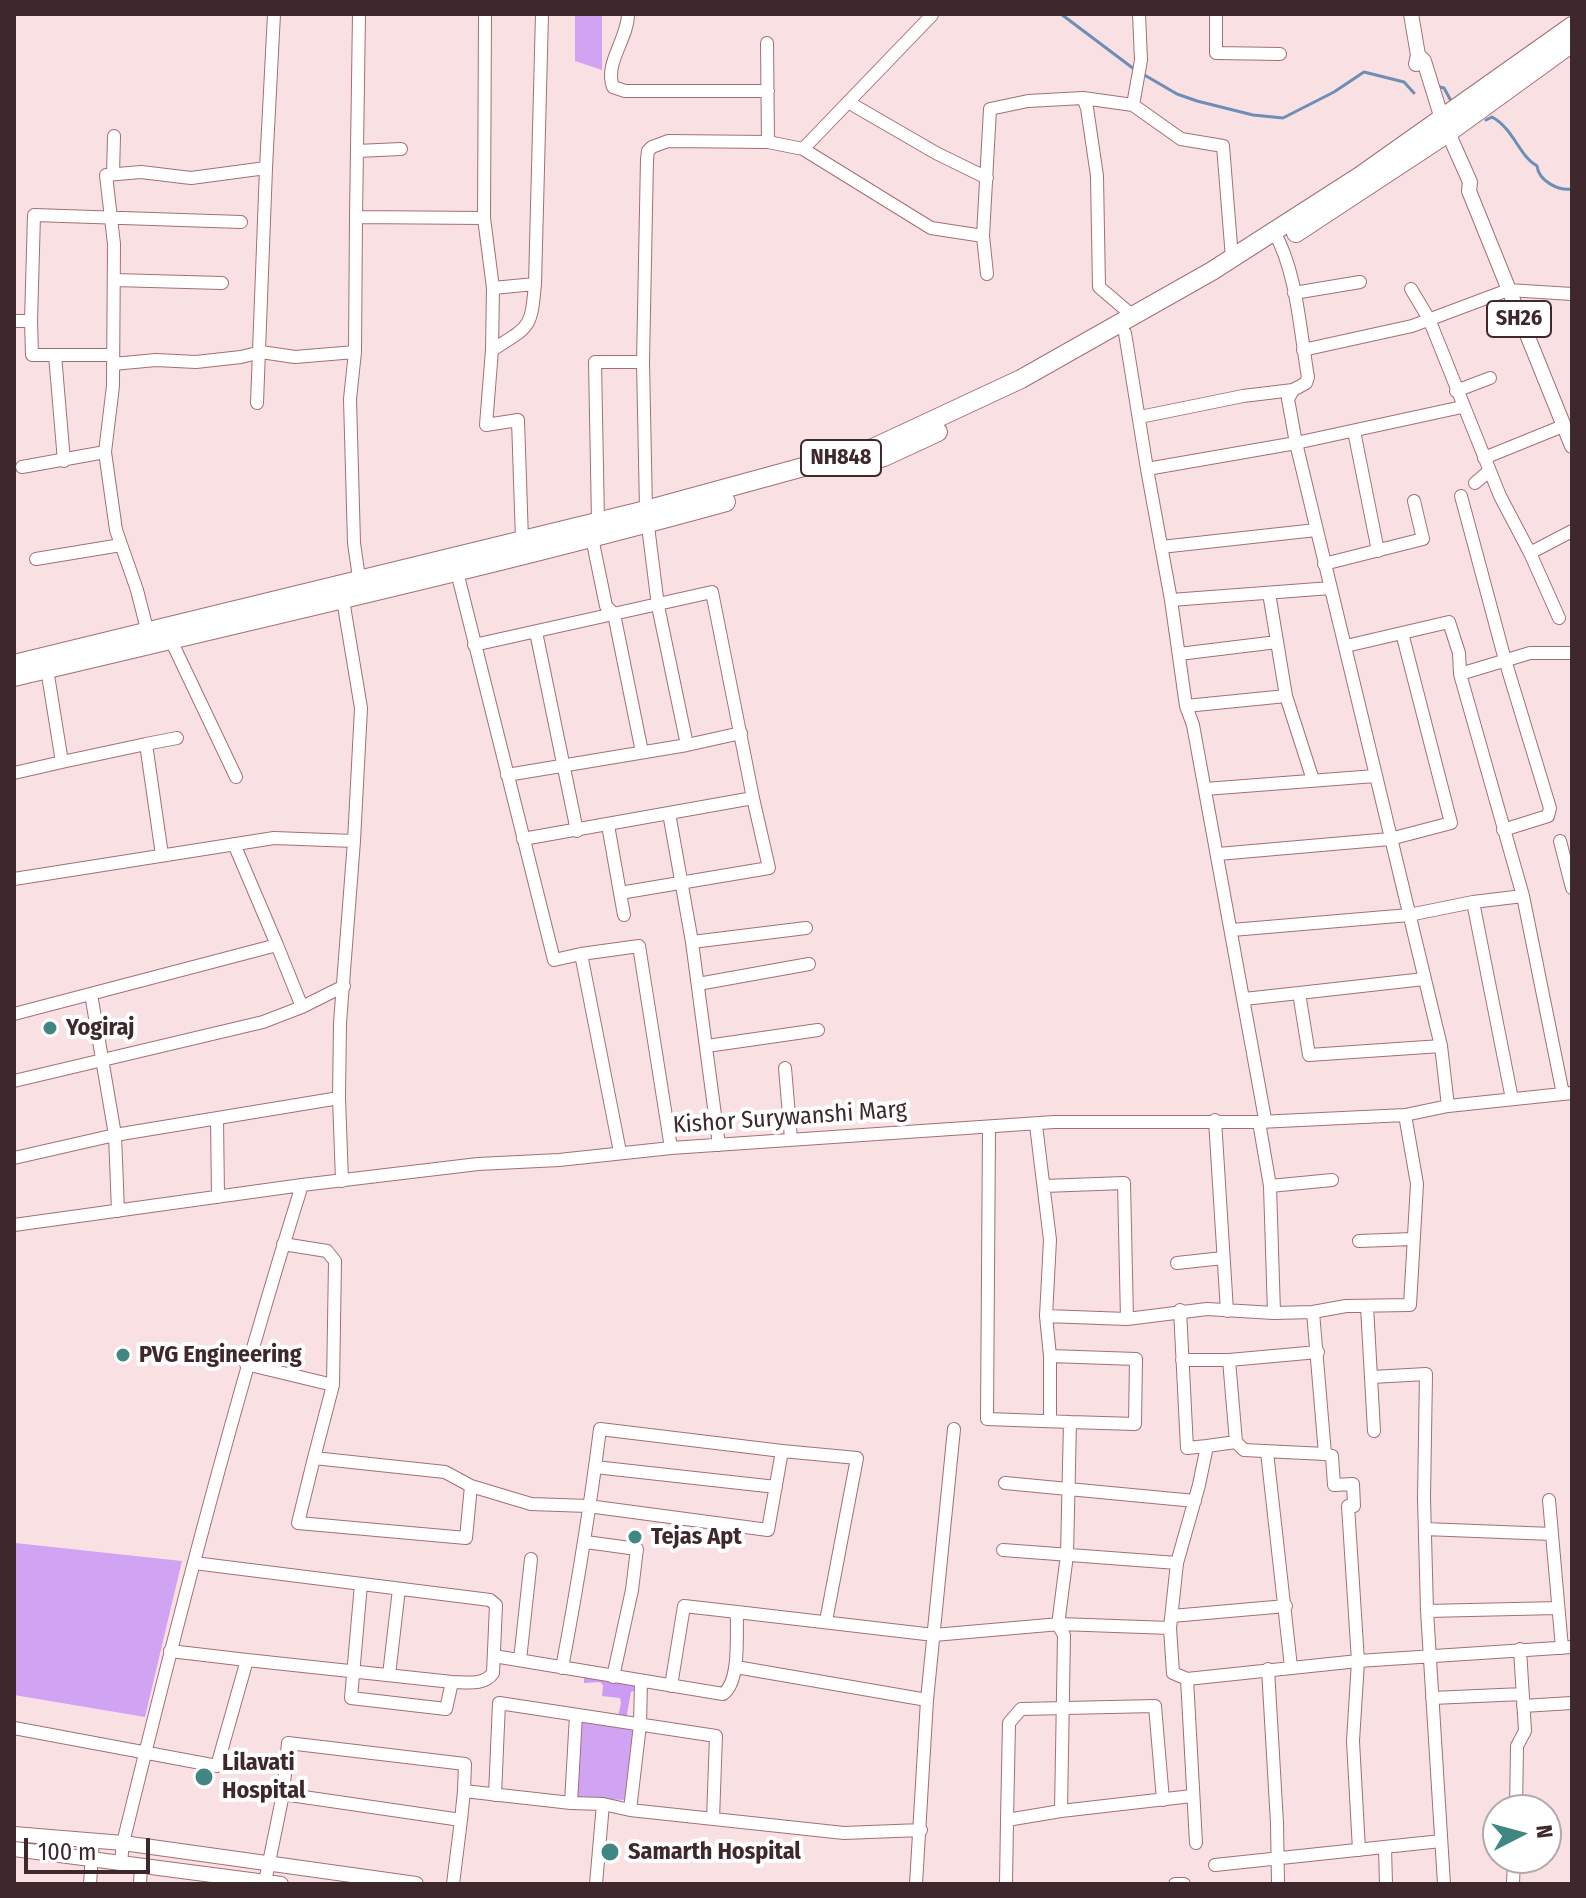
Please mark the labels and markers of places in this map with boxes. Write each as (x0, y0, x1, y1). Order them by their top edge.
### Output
place label: Yogiraj (66, 1014, 134, 1042)
marker: Yogiraj (41, 1019, 59, 1037)
place label: PVG Engineering (139, 1341, 302, 1369)
marker: PVG Engineering (114, 1346, 132, 1364)
place label: Tejas Apt (651, 1523, 742, 1551)
marker: Tejas Apt (626, 1528, 644, 1546)
place label: Lilavati Hospital (222, 1749, 305, 1805)
marker: Lilavati Hospital (193, 1766, 215, 1788)
place label: Samarth Hospital (628, 1838, 801, 1866)
marker: Samarth Hospital (599, 1841, 621, 1863)

